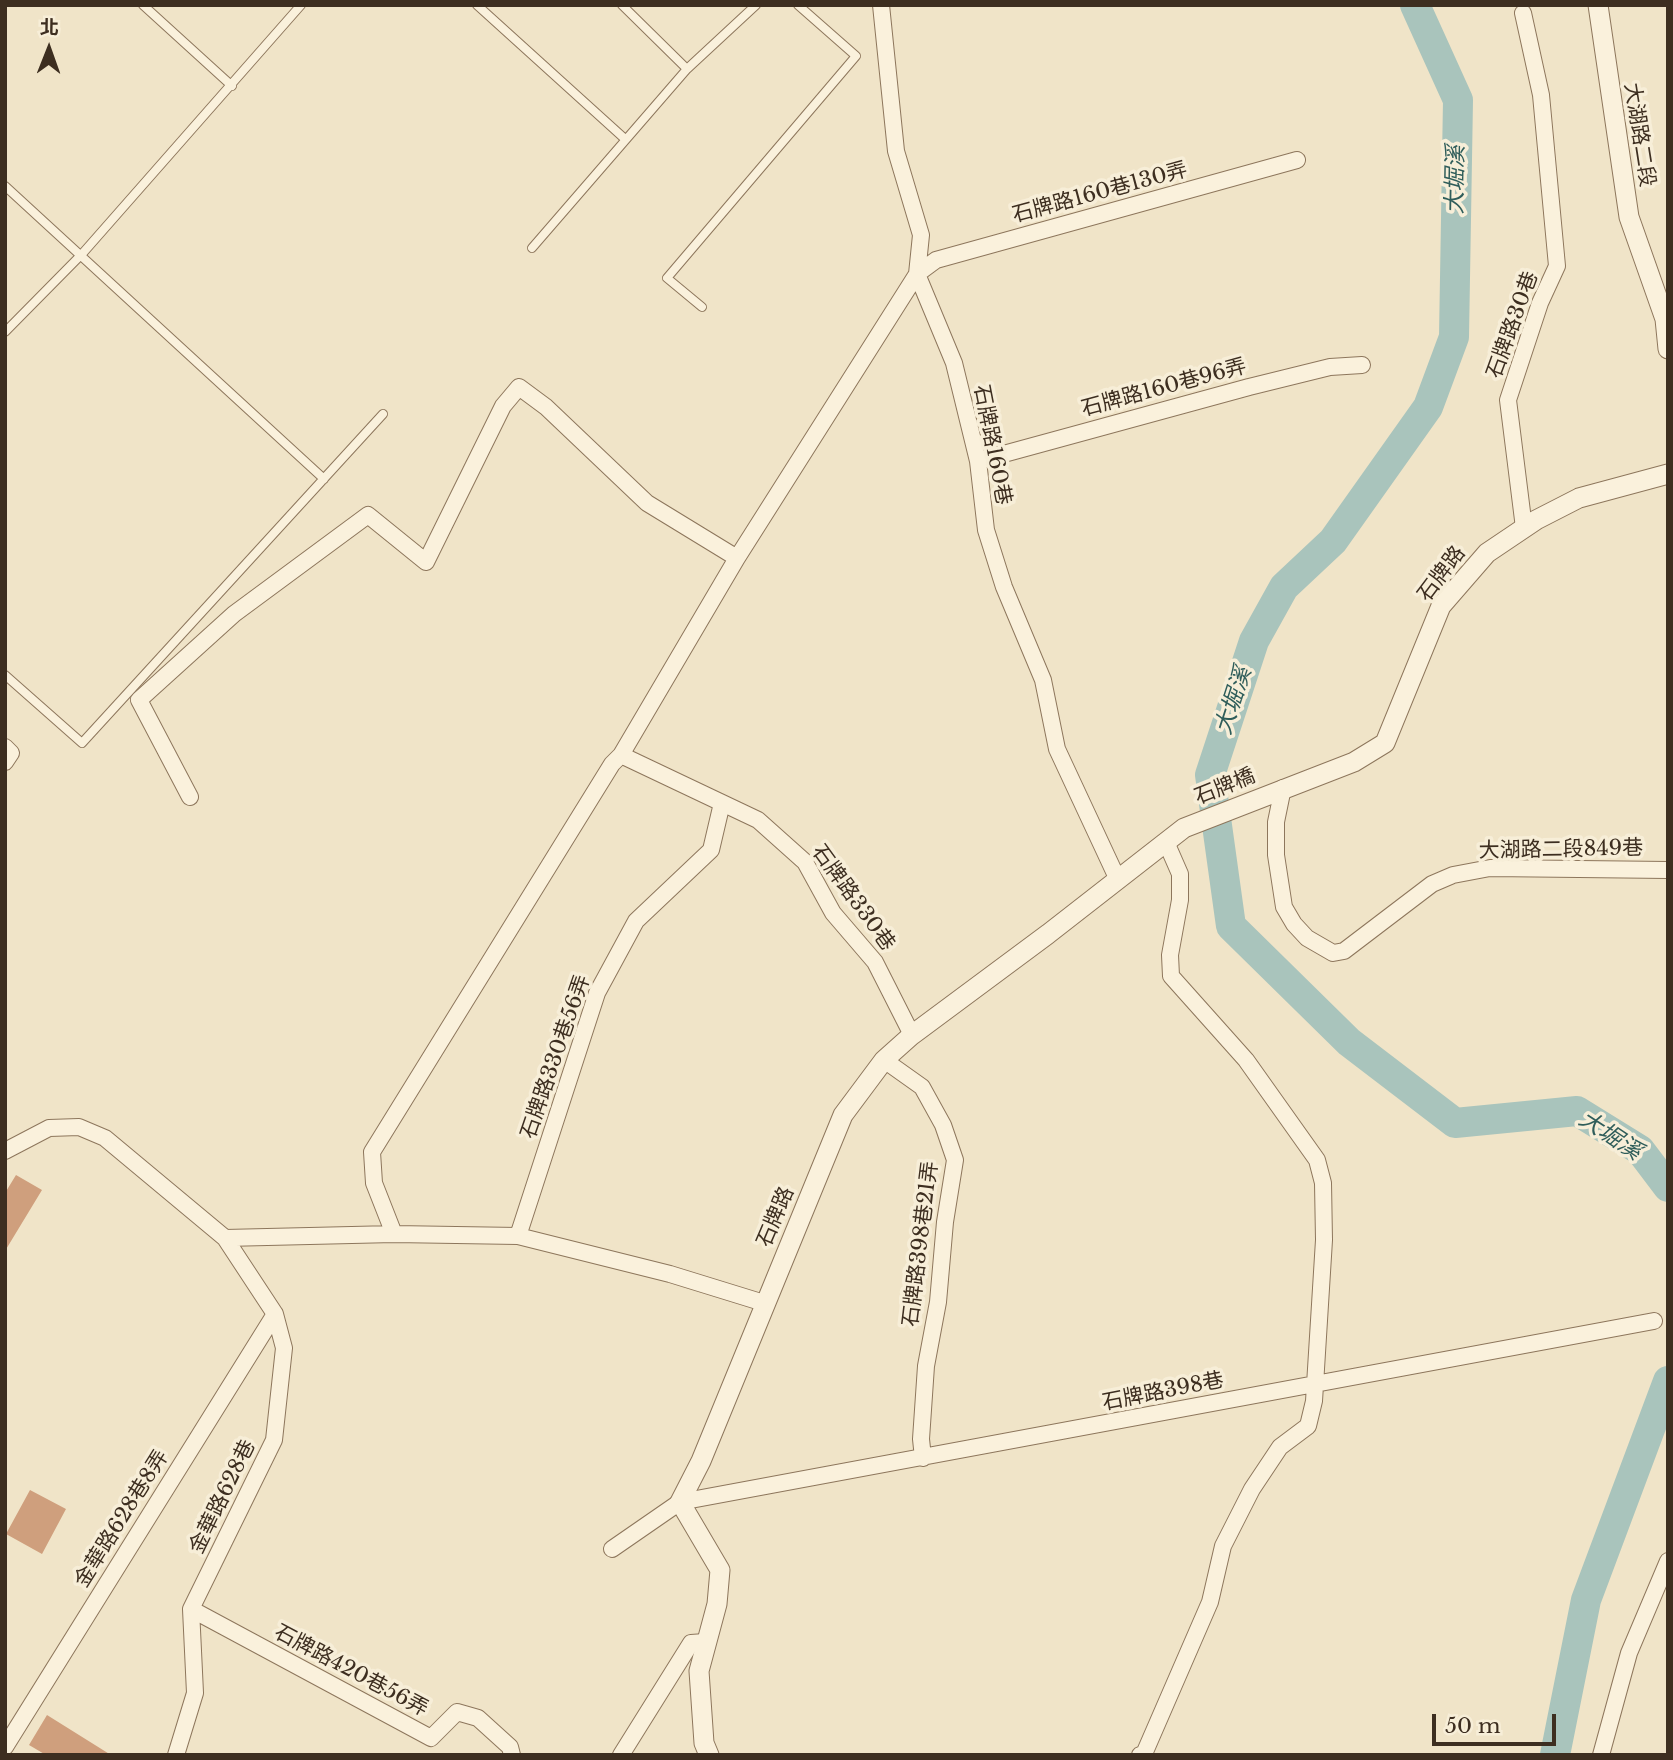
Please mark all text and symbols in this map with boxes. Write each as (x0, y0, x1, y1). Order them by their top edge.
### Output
north arrow (14, 14, 84, 84)
text: 北 (40, 16, 59, 39)
street label: 大湖路二段 (1618, 81, 1660, 189)
water label: 大堀溪 (1442, 145, 1470, 215)
street label: 石牌路160巷130弄 (1010, 158, 1190, 228)
street label: 石牌路30巷 (1482, 268, 1544, 382)
street label: 石牌路160巷96弄 (1079, 354, 1249, 422)
street label: 石牌路160巷 (968, 383, 1016, 507)
street label: 石牌路 (1413, 541, 1471, 607)
water label: 大堀溪 (1210, 664, 1258, 738)
street label: 石牌橋 (1191, 764, 1259, 810)
street label: 大湖路二段849巷 (1479, 836, 1643, 864)
street label: 石牌路330巷 (806, 840, 900, 956)
street label: 石牌路330巷56弄 (516, 972, 596, 1142)
water label: 大堀溪 (1574, 1106, 1646, 1166)
street label: 石牌路398巷21弄 (898, 1160, 944, 1328)
street label: 石牌路 (752, 1183, 800, 1251)
street label: 石牌路398巷 (1100, 1368, 1226, 1416)
street label: 金華路628巷 (185, 1436, 261, 1558)
street label: 金華路628巷8弄 (70, 1446, 174, 1592)
street label: 石牌路420巷56弄 (270, 1620, 432, 1722)
scale bar (1435, 1700, 1559, 1744)
text: 50 m (1445, 1713, 1500, 1739)

